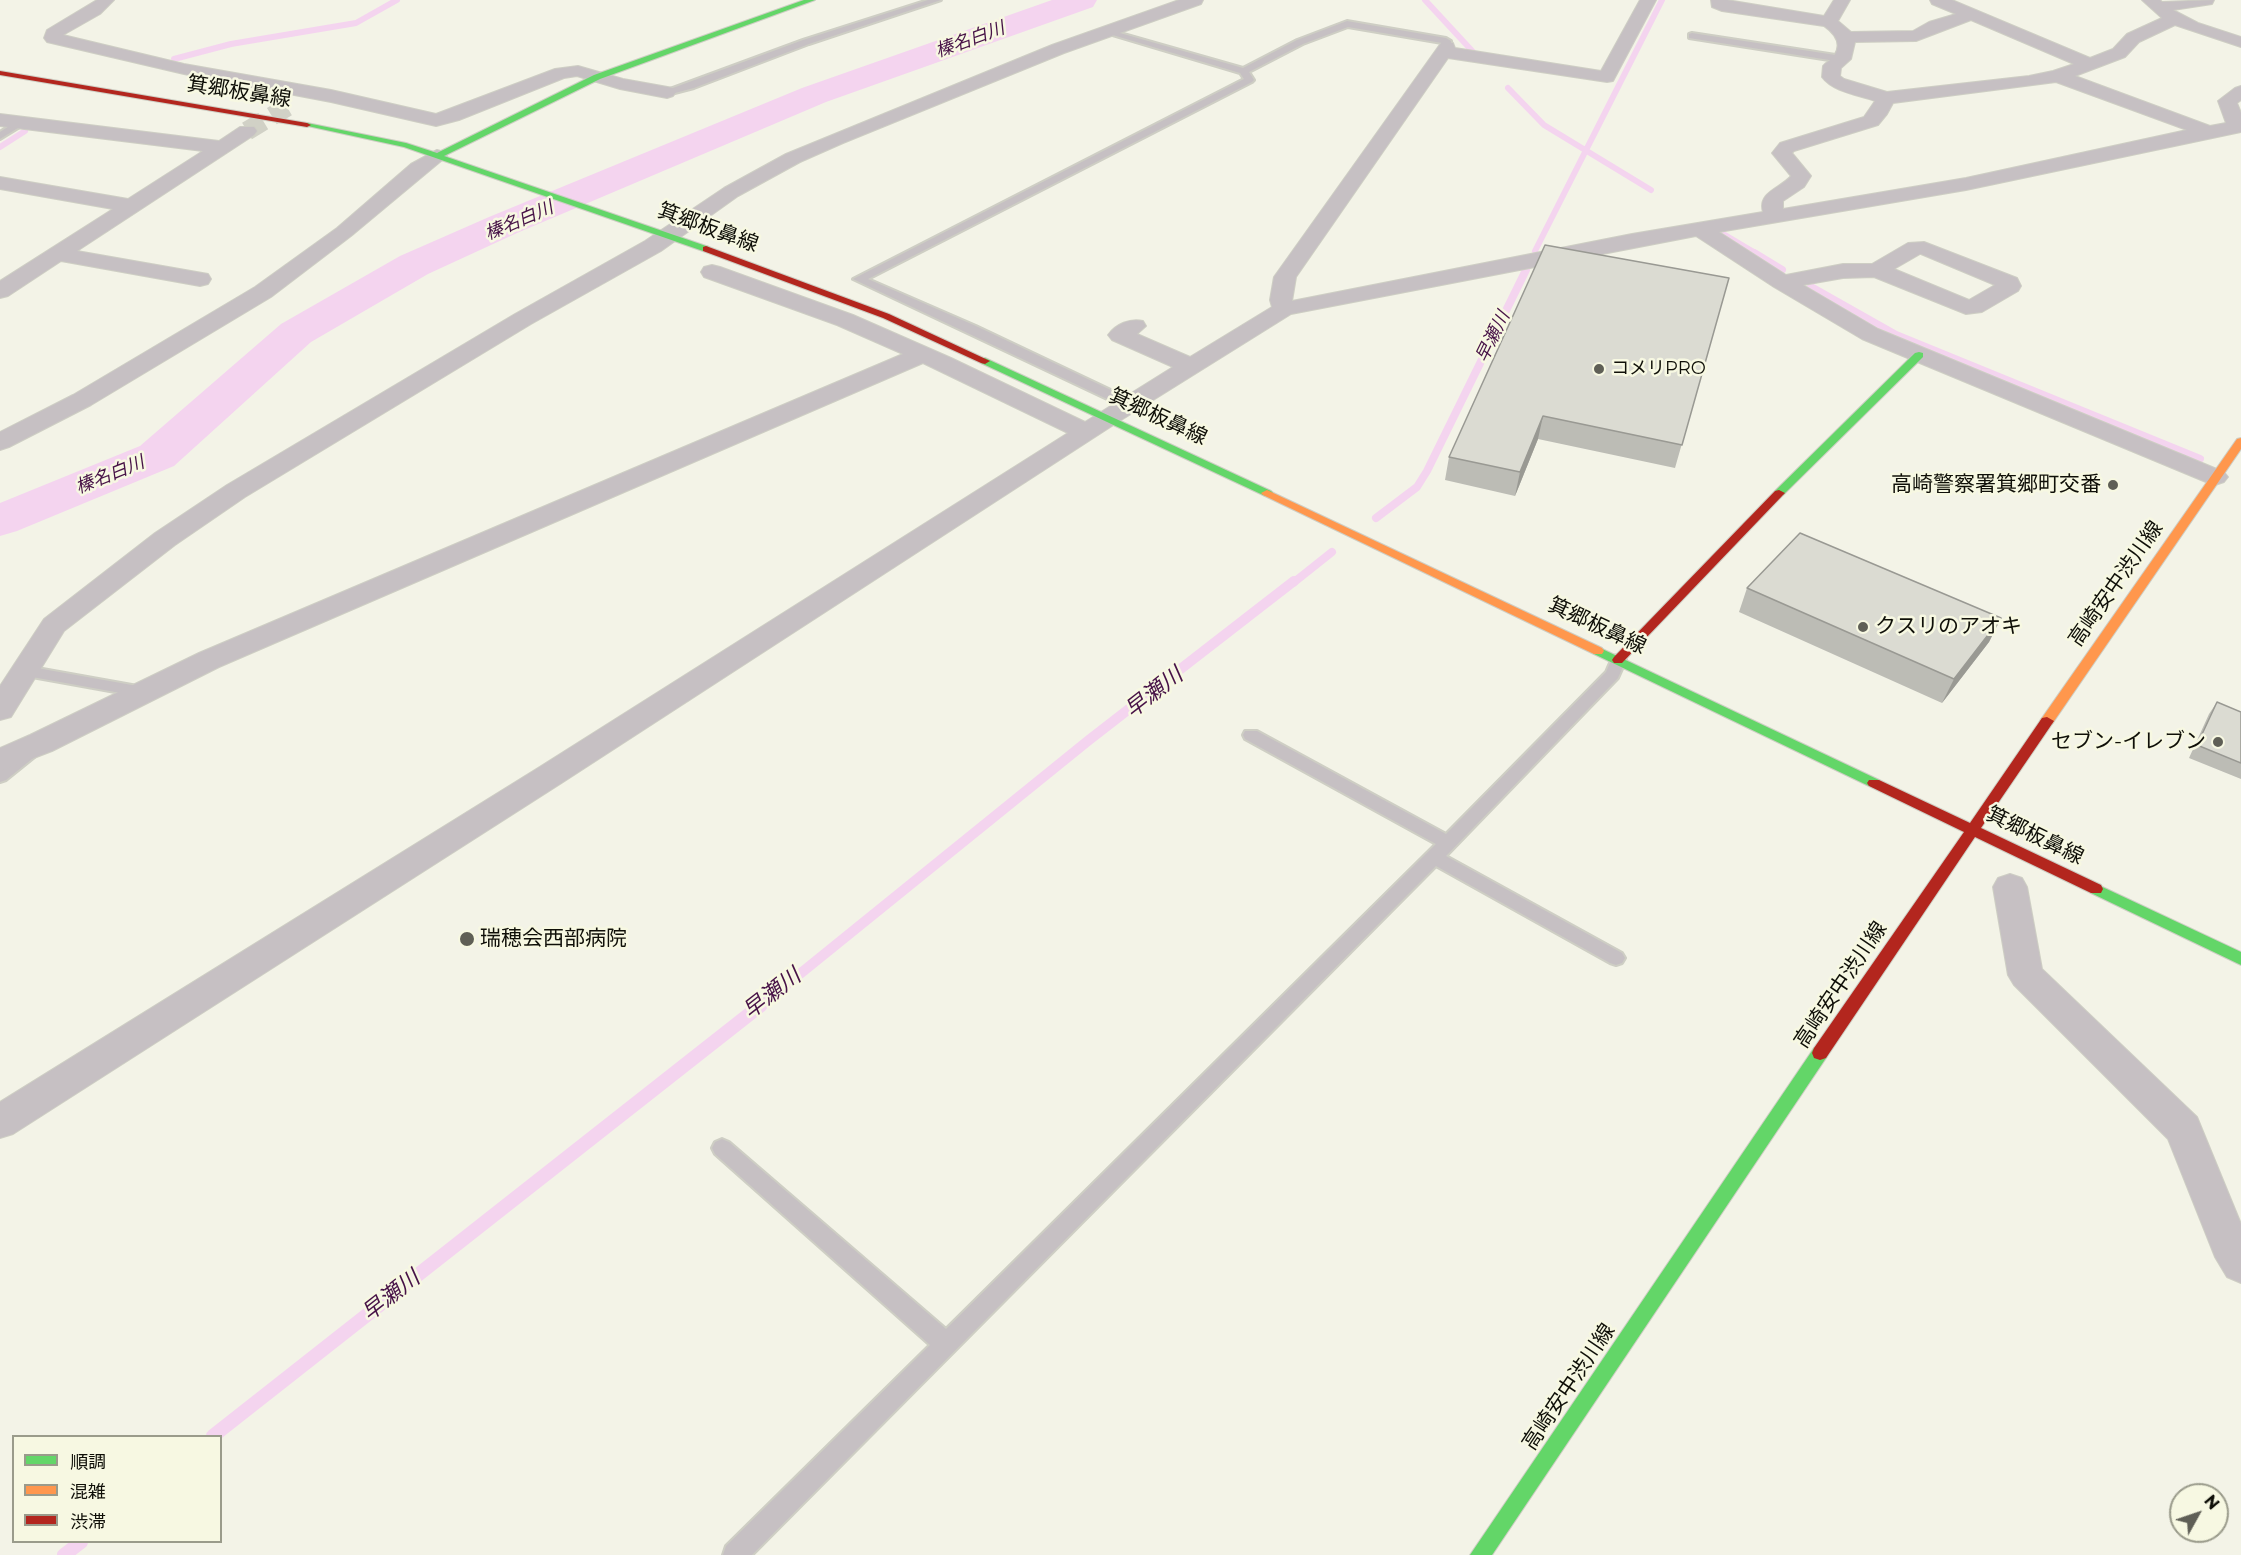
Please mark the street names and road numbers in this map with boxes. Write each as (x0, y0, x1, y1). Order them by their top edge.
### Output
street label: 箕郷板鼻線 (185, 71, 293, 113)
street label: 箕郷板鼻線 (654, 198, 762, 258)
street label: 箕郷板鼻線 (1105, 383, 1211, 451)
street label: 高崎安中渋川線 (2064, 517, 2168, 651)
street label: 箕郷板鼻線 (1544, 592, 1650, 660)
street label: 箕郷板鼻線 (1982, 802, 2088, 870)
street label: 高崎安中渋川線 (1789, 917, 1893, 1053)
street label: 高崎安中渋川線 (1517, 1319, 1621, 1455)

